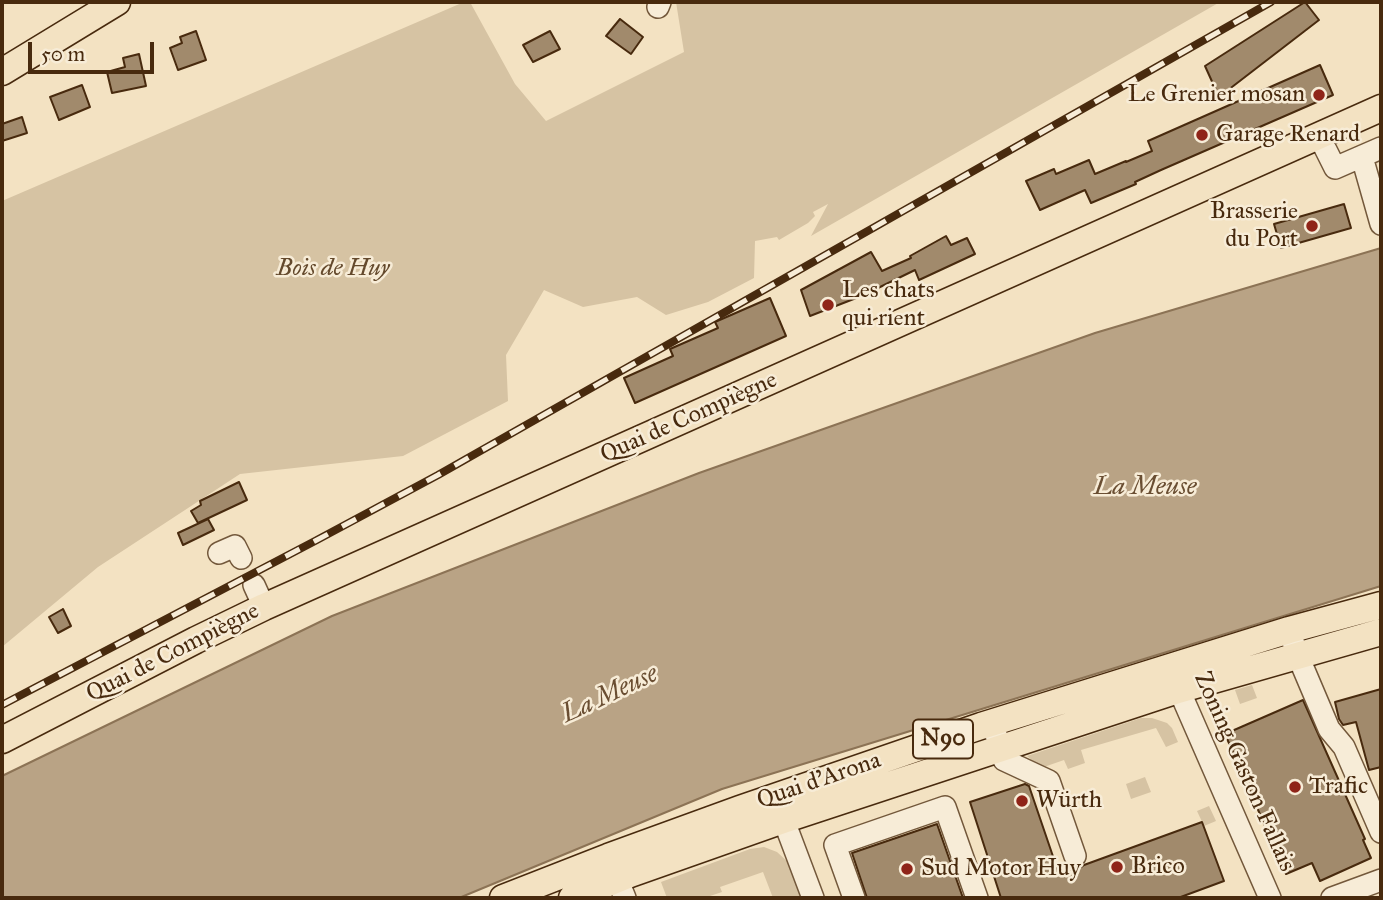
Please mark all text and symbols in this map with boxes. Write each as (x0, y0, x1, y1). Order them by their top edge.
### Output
scale bar (32, 28, 158, 72)
text: 50 m (41, 41, 85, 67)
place label: Le Grenier mosan (1128, 81, 1305, 109)
marker: Le Grenier mosan (1311, 87, 1327, 103)
place label: Garage Renard (1216, 121, 1360, 149)
marker: Garage Renard (1194, 127, 1210, 143)
place label: Brasserie du Port (1210, 198, 1298, 254)
marker: Brasserie du Port (1304, 218, 1320, 234)
park label: Bois de Huy (276, 255, 390, 283)
place label: Les chats qui rient (842, 277, 934, 333)
marker: Les chats qui rient (820, 297, 836, 313)
street label: Quai de Compiègne (596, 366, 782, 470)
water label: La Meuse (1094, 472, 1196, 504)
street label: Quai de Compiègne (82, 597, 264, 709)
water label: La Meuse (557, 659, 663, 731)
street label: Zoning Gaston Fallais (1187, 668, 1301, 876)
road number: N90 (913, 720, 973, 758)
street label: Quai d'Arona (753, 746, 885, 816)
place label: Trafic (1309, 773, 1368, 801)
marker: Trafic (1287, 779, 1303, 795)
place label: Würth (1036, 787, 1102, 815)
marker: Würth (1014, 793, 1030, 809)
place label: Brico (1131, 853, 1185, 881)
place label: Sud Motor Huy (921, 855, 1081, 883)
marker: Brico (1109, 859, 1125, 875)
marker: Sud Motor Huy (899, 861, 915, 877)

